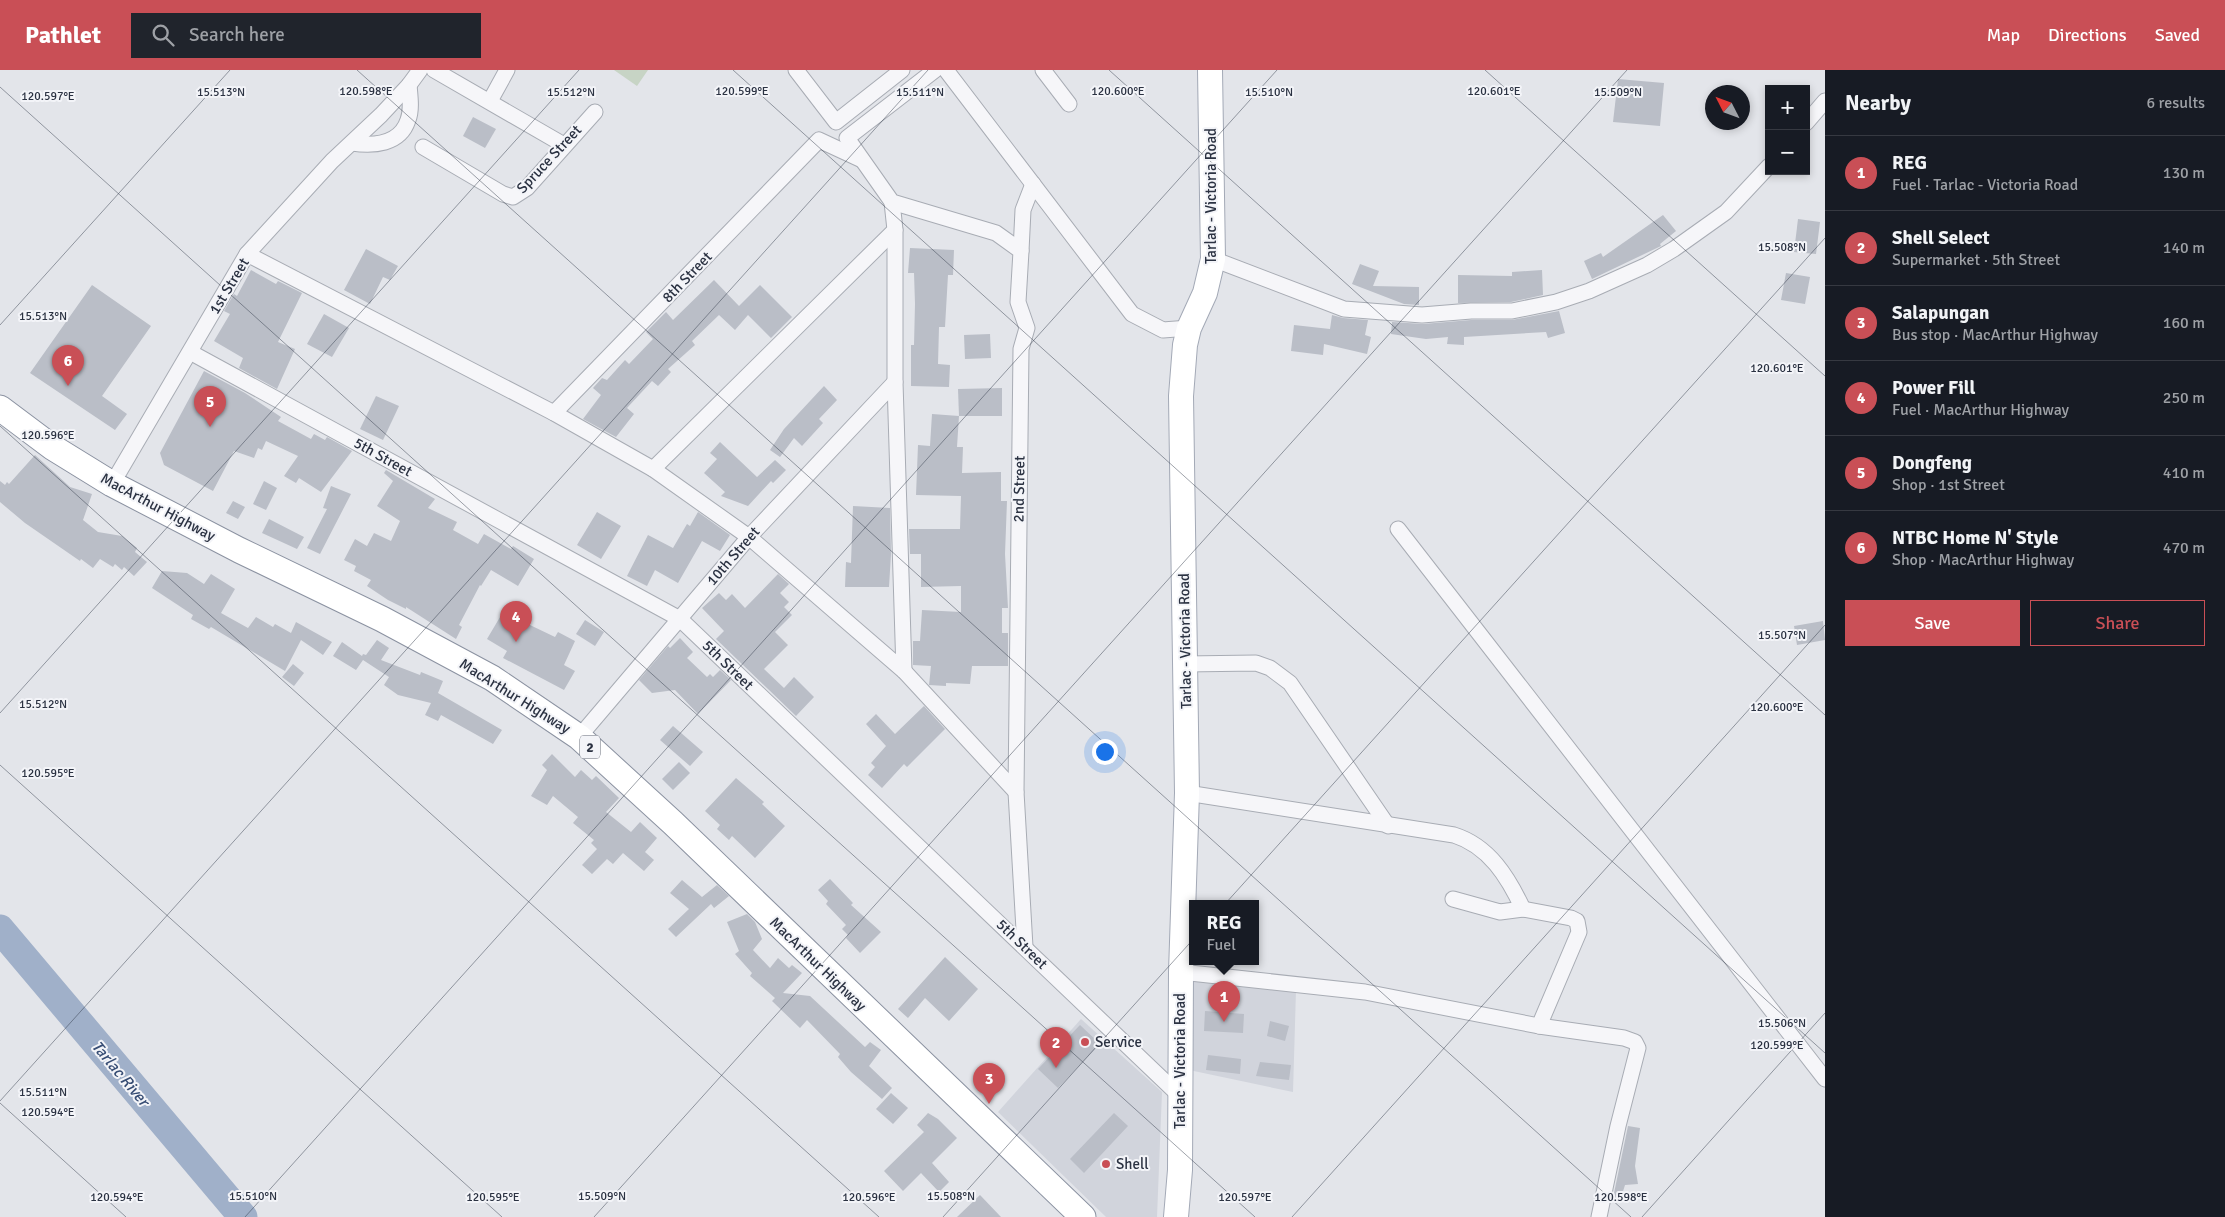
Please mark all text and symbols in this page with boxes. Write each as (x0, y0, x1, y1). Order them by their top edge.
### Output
search box (131, 13, 481, 58)
text: Pathlet (25, 20, 101, 50)
icon: search (149, 21, 177, 49)
text: Search here (189, 23, 285, 47)
text: Map (1987, 24, 2020, 46)
text: Directions (2048, 24, 2127, 46)
text: Saved (2155, 24, 2200, 46)
text: 120.598°E (339, 84, 393, 99)
text: 120.599°E (715, 84, 769, 99)
text: 120.600°E (1091, 84, 1145, 99)
text: 120.601°E (1467, 84, 1521, 99)
text: 15.513°N (197, 85, 245, 100)
text: 15.512°N (547, 85, 595, 100)
text: 15.511°N (896, 85, 944, 100)
text: 15.510°N (1245, 85, 1293, 100)
text: 15.509°N (1594, 85, 1642, 100)
north arrow (1705, 85, 1750, 130)
map controls (1765, 85, 1810, 175)
button: + (1765, 85, 1810, 130)
text: 120.597°E (21, 89, 75, 104)
text: Nearby (1845, 90, 1911, 116)
text: 6 results (2146, 93, 2205, 113)
street label: Spruce Street (513, 121, 585, 197)
street label: Tarlac - Victoria Road (1202, 128, 1220, 264)
button: − (1765, 130, 1810, 175)
text: REG (1892, 151, 1927, 175)
text: 1 (1857, 163, 1865, 183)
text: 130 m (2163, 163, 2205, 183)
text: Fuel · Tarlac - Victoria Road (1892, 175, 2078, 195)
text: Shell Select (1892, 226, 1990, 250)
text: 2 (1857, 238, 1865, 258)
text: 140 m (2163, 238, 2205, 258)
text: 15.508°N (1758, 240, 1806, 255)
street label: 8th Street (658, 248, 716, 306)
text: Supermarket · 5th Street (1892, 250, 2060, 270)
street label: 1st Street (205, 255, 253, 317)
text: Salapungan (1892, 301, 1989, 325)
text: 15.513°N (19, 309, 67, 324)
text: 3 (1857, 313, 1865, 333)
text: 160 m (2163, 313, 2205, 333)
text: Bus stop · MacArthur Highway (1892, 325, 2098, 345)
pin: 6 (52, 345, 84, 386)
text: 120.601°E (1750, 361, 1804, 376)
text: Power Fill (1892, 376, 1976, 400)
pin: 5 (194, 386, 226, 427)
text: 4 (1857, 388, 1865, 408)
text: 250 m (2163, 388, 2205, 408)
text: Fuel · MacArthur Highway (1892, 400, 2069, 420)
text: 120.596°E (21, 428, 75, 443)
street label: 5th Street (351, 434, 415, 480)
text: Dongfeng (1892, 451, 1972, 475)
street label: 2nd Street (1009, 456, 1029, 522)
text: 5 (1857, 463, 1865, 483)
text: 410 m (2163, 463, 2205, 483)
street label: MacArthur Highway (98, 469, 218, 545)
text: Shop · 1st Street (1892, 475, 2005, 495)
street label: 10th Street (703, 523, 763, 589)
text: NTBC Home N' Style (1892, 526, 2058, 550)
text: 6 (1857, 538, 1865, 558)
text: 470 m (2163, 538, 2205, 558)
text: Shop · MacArthur Highway (1892, 550, 2074, 570)
street label: Tarlac - Victoria Road (1175, 573, 1195, 709)
button: Save (1845, 600, 2020, 646)
button: Share (2030, 600, 2205, 646)
pin: 4 (500, 601, 532, 642)
text: 15.507°N (1758, 628, 1806, 643)
street label: 5th Street (699, 636, 757, 694)
street label: MacArthur Highway (456, 655, 574, 737)
text: 15.512°N (19, 697, 67, 712)
text: 120.600°E (1750, 700, 1804, 715)
road number: 2 (580, 736, 600, 759)
your location (1092, 739, 1118, 765)
text: 120.595°E (21, 766, 75, 781)
popup (1189, 900, 1259, 965)
text: REG (1207, 911, 1241, 935)
street label: MacArthur Highway (766, 913, 870, 1015)
street label: 5th Street (993, 915, 1051, 973)
text: Fuel (1207, 935, 1236, 955)
pin: 1 (1208, 981, 1240, 1022)
street label: Tarlac - Victoria Road (1171, 993, 1189, 1129)
text: 15.506°N (1758, 1016, 1806, 1031)
pin: 2 (1040, 1027, 1072, 1068)
place label: Service (1095, 1033, 1142, 1051)
marker: Service (1079, 1036, 1091, 1048)
water label: Tarlac River (87, 1037, 155, 1112)
text: 120.599°E (1750, 1038, 1804, 1053)
pin: 3 (973, 1063, 1005, 1104)
text: 15.511°N (19, 1085, 67, 1100)
text: 120.594°E (21, 1105, 75, 1120)
place label: Shell (1116, 1155, 1149, 1173)
marker: Shell (1100, 1158, 1112, 1170)
text: 15.510°N (229, 1189, 277, 1204)
text: 15.509°N (578, 1189, 626, 1204)
text: 15.508°N (927, 1189, 975, 1204)
text: 120.594°E (90, 1190, 144, 1205)
text: 120.595°E (466, 1190, 520, 1205)
text: 120.596°E (842, 1190, 896, 1205)
text: 120.597°E (1218, 1190, 1272, 1205)
text: 120.598°E (1594, 1190, 1648, 1205)

